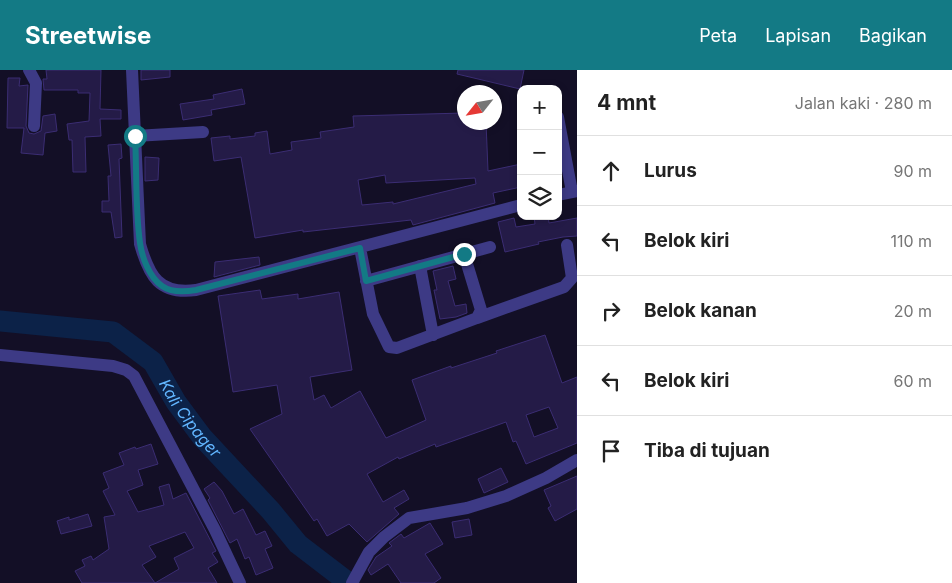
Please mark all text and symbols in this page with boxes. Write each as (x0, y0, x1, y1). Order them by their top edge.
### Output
text: Streetwise (25, 21, 151, 50)
text: Peta (699, 25, 737, 46)
text: Lapisan (765, 25, 831, 46)
text: Bagikan (859, 25, 927, 46)
north arrow (457, 85, 502, 130)
map controls (517, 85, 562, 220)
button: + (517, 85, 562, 130)
text: 4 mnt (597, 90, 656, 115)
text: Jalan kaki · 280 m (795, 93, 932, 113)
route start (124, 125, 147, 148)
button: − (517, 130, 562, 175)
icon: ahead (597, 157, 625, 185)
text: Lurus (644, 159, 697, 182)
text: 90 m (893, 161, 932, 181)
button: layers (517, 175, 562, 220)
icon: left (597, 227, 625, 255)
text: Belok kiri (644, 229, 729, 252)
text: 110 m (890, 231, 932, 251)
route end (453, 243, 476, 266)
icon: right (597, 297, 625, 325)
text: Belok kanan (644, 299, 757, 322)
text: 20 m (894, 301, 932, 321)
icon: left (597, 367, 625, 395)
text: Belok kiri (644, 369, 729, 392)
text: 60 m (893, 371, 932, 391)
water label: Kali Cipager (155, 375, 226, 462)
icon: arrive (597, 437, 625, 465)
text: Tiba di tujuan (644, 439, 770, 462)

